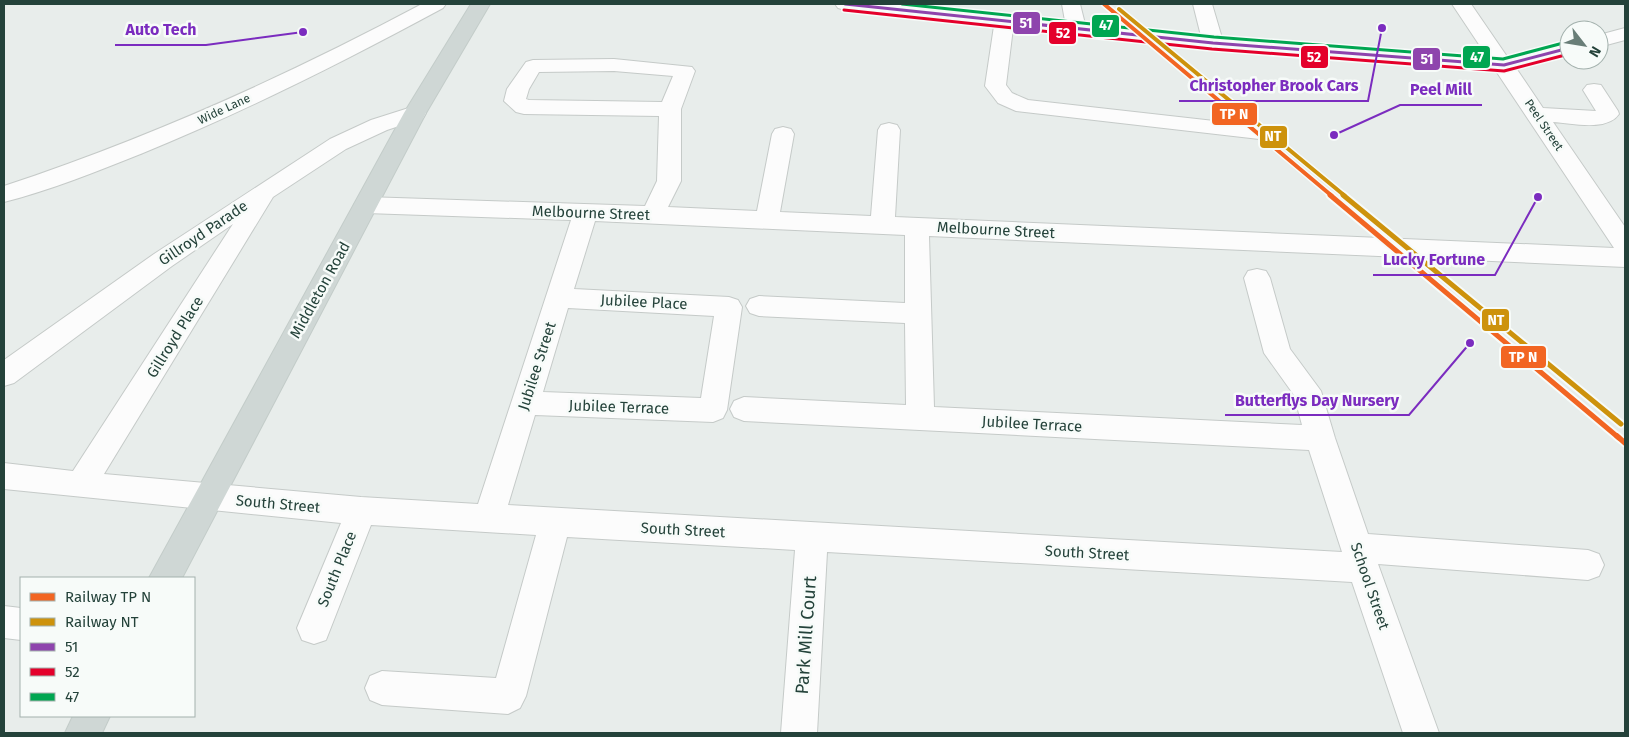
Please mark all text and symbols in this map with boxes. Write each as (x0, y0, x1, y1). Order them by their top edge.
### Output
line badge: 51 (1012, 11, 1041, 35)
callout: Auto Tech (115, 14, 206, 45)
line badge: 47 (1091, 14, 1120, 38)
text: 51 (1019, 15, 1033, 32)
text: 47 (1099, 17, 1113, 34)
text: Auto Tech (124, 20, 197, 39)
north arrow (1559, 20, 1609, 70)
line badge: 52 (1048, 21, 1077, 45)
text: 52 (1056, 25, 1070, 42)
text: N (1585, 43, 1604, 60)
line badge: 52 (1300, 45, 1329, 69)
line badge: 47 (1462, 45, 1491, 69)
line badge: 51 (1412, 47, 1441, 71)
text: 52 (1307, 49, 1321, 66)
text: 47 (1470, 49, 1484, 66)
text: 51 (1420, 51, 1434, 68)
callout: Christopher Brook Cars (1179, 70, 1368, 101)
callout: Peel Mill (1400, 74, 1482, 105)
text: Christopher Brook Cars (1190, 76, 1359, 95)
text: Peel Mill (1410, 80, 1472, 99)
street label: Wide Lane (196, 91, 252, 127)
street label: Peel Street (1522, 97, 1567, 154)
line badge: TP N (1211, 102, 1258, 126)
text: TP N (1220, 106, 1248, 123)
line badge: NT (1259, 125, 1288, 149)
text: NT (1265, 128, 1282, 145)
street label: Gillroyd Parade (155, 197, 251, 269)
street label: Melbourne Street (532, 202, 651, 224)
street label: Melbourne Street (937, 218, 1056, 242)
street label: Middleton Road (286, 239, 354, 341)
callout: Lucky Fortune (1373, 244, 1495, 275)
text: Lucky Fortune (1383, 250, 1485, 269)
street label: Jubilee Place (600, 291, 688, 313)
street label: Gillroyd Place (143, 293, 207, 381)
line badge: NT (1481, 308, 1510, 332)
text: NT (1488, 312, 1505, 329)
street label: Jubilee Street (514, 319, 560, 412)
line badge: TP N (1500, 345, 1547, 369)
text: TP N (1509, 349, 1537, 366)
callout: Butterflys Day Nursery (1225, 384, 1409, 415)
text: Butterflys Day Nursery (1235, 391, 1400, 410)
street label: Jubilee Terrace (568, 396, 670, 418)
street label: Jubilee Terrace (981, 412, 1083, 436)
street label: South Street (235, 491, 321, 517)
street label: South Street (640, 519, 726, 541)
street label: South Place (314, 529, 360, 609)
street label: School Street (1347, 540, 1393, 632)
street label: South Street (1044, 542, 1130, 564)
street label: Park Mill Court (791, 575, 821, 695)
legend (20, 577, 195, 717)
text: Railway TP N (65, 588, 151, 606)
text: Railway NT (65, 613, 139, 631)
text: 51 (65, 638, 78, 656)
text: 52 (65, 663, 80, 681)
text: 47 (65, 688, 80, 706)

